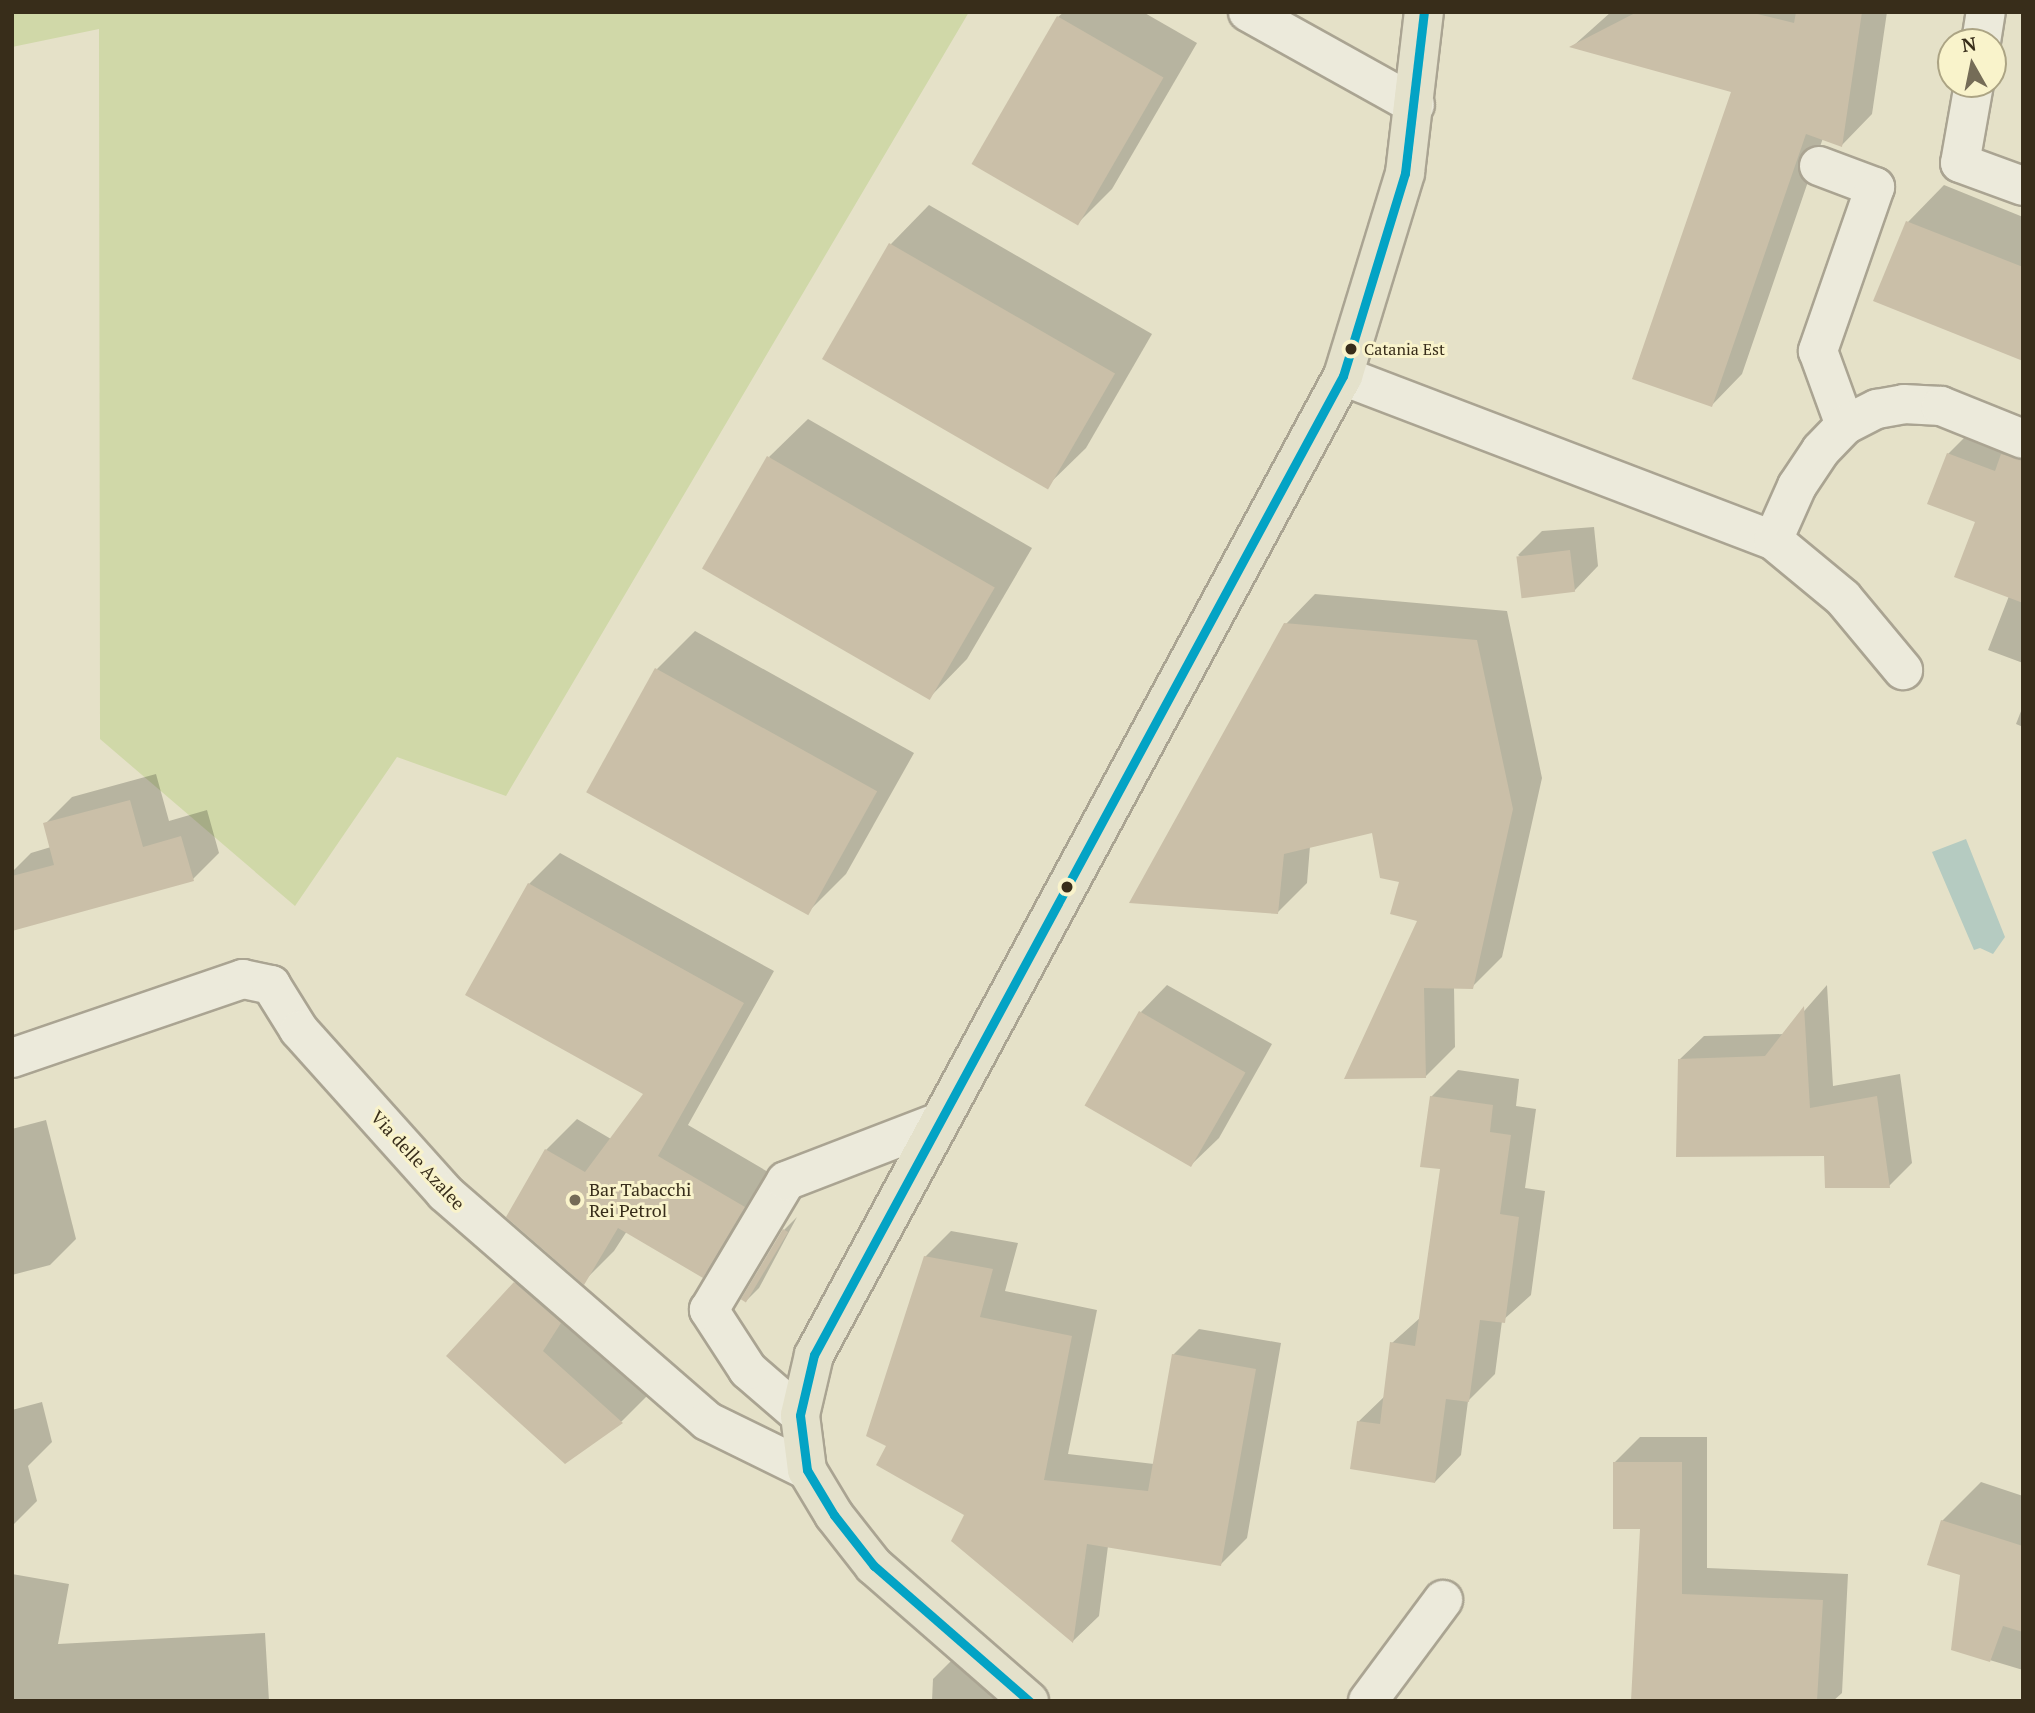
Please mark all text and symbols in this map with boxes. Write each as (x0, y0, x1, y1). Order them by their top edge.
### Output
north arrow (1937, 28, 2007, 98)
text: N (1960, 30, 1978, 57)
place label: Catania Est (1364, 339, 1445, 359)
marker: Catania Est (1344, 342, 1358, 356)
unlabelled marker (1060, 880, 1074, 894)
street label: Via delle Azalee (366, 1106, 470, 1214)
place label: Bar Tabacchi Rei Petrol (589, 1179, 691, 1222)
marker: Bar Tabacchi Rei Petrol (567, 1192, 583, 1208)

